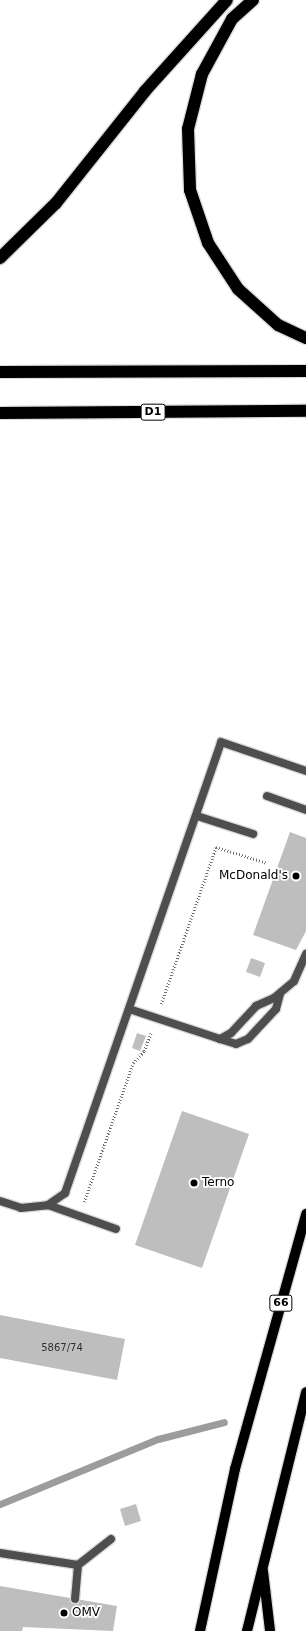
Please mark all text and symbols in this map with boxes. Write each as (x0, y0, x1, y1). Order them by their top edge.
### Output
road number: D1 (140, 403, 166, 421)
place label: McDonald's (219, 869, 288, 883)
marker: McDonald's (291, 871, 301, 881)
place label: Terno (202, 1176, 234, 1190)
marker: Terno (189, 1178, 199, 1188)
road number: 66 (269, 1294, 293, 1312)
house number: 5867/74 (41, 1342, 83, 1354)
place label: OMV (72, 1606, 100, 1620)
marker: OMV (59, 1608, 69, 1618)

